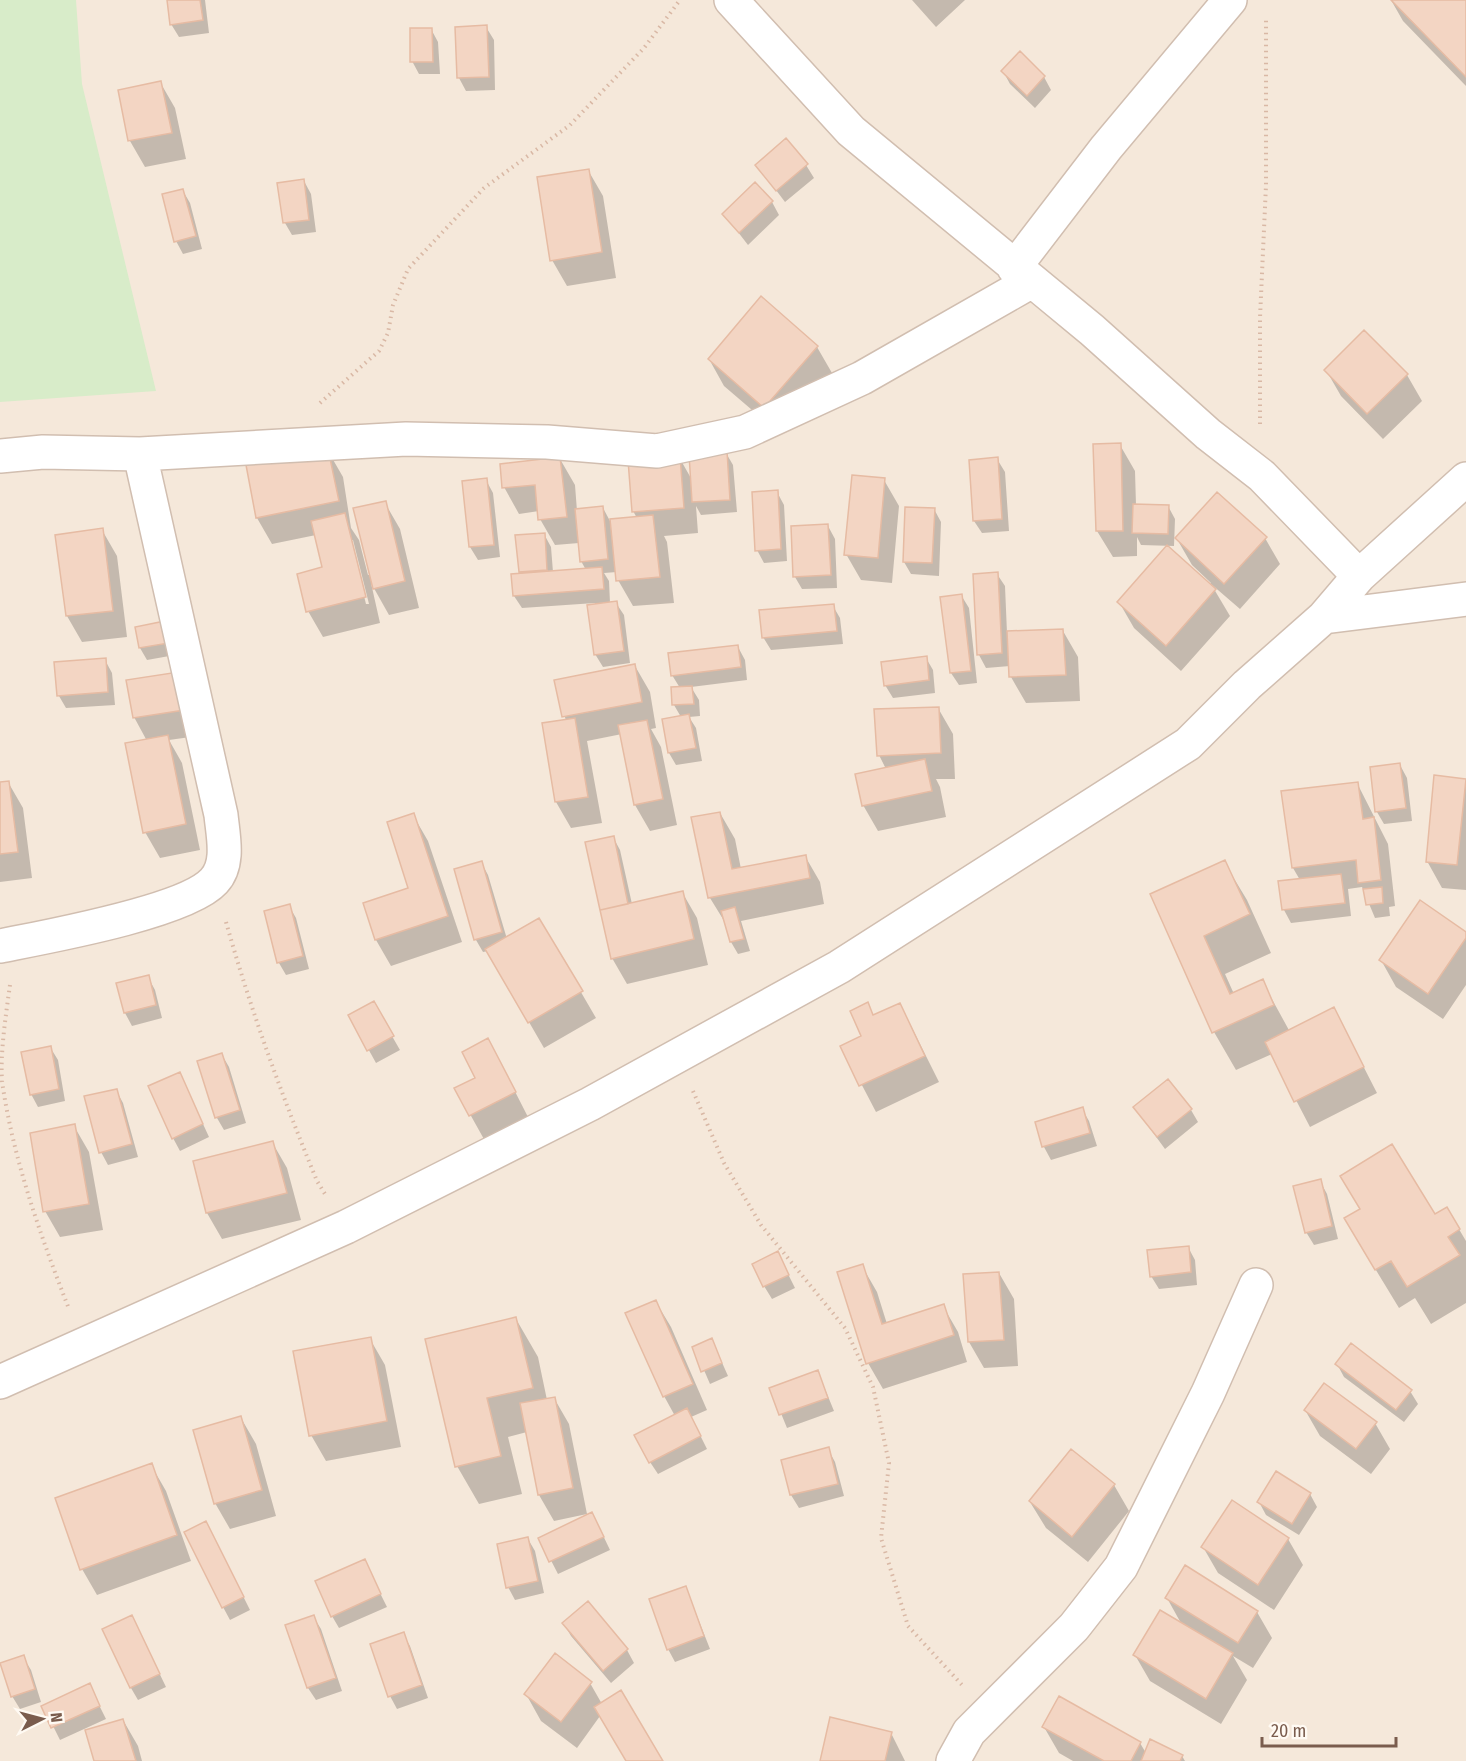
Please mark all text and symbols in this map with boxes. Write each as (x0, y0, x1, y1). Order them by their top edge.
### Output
north arrow (12, 1689, 72, 1749)
scale bar (1262, 1710, 1396, 1748)
text: N (46, 1712, 66, 1723)
text: 20 m (1271, 1720, 1306, 1742)

